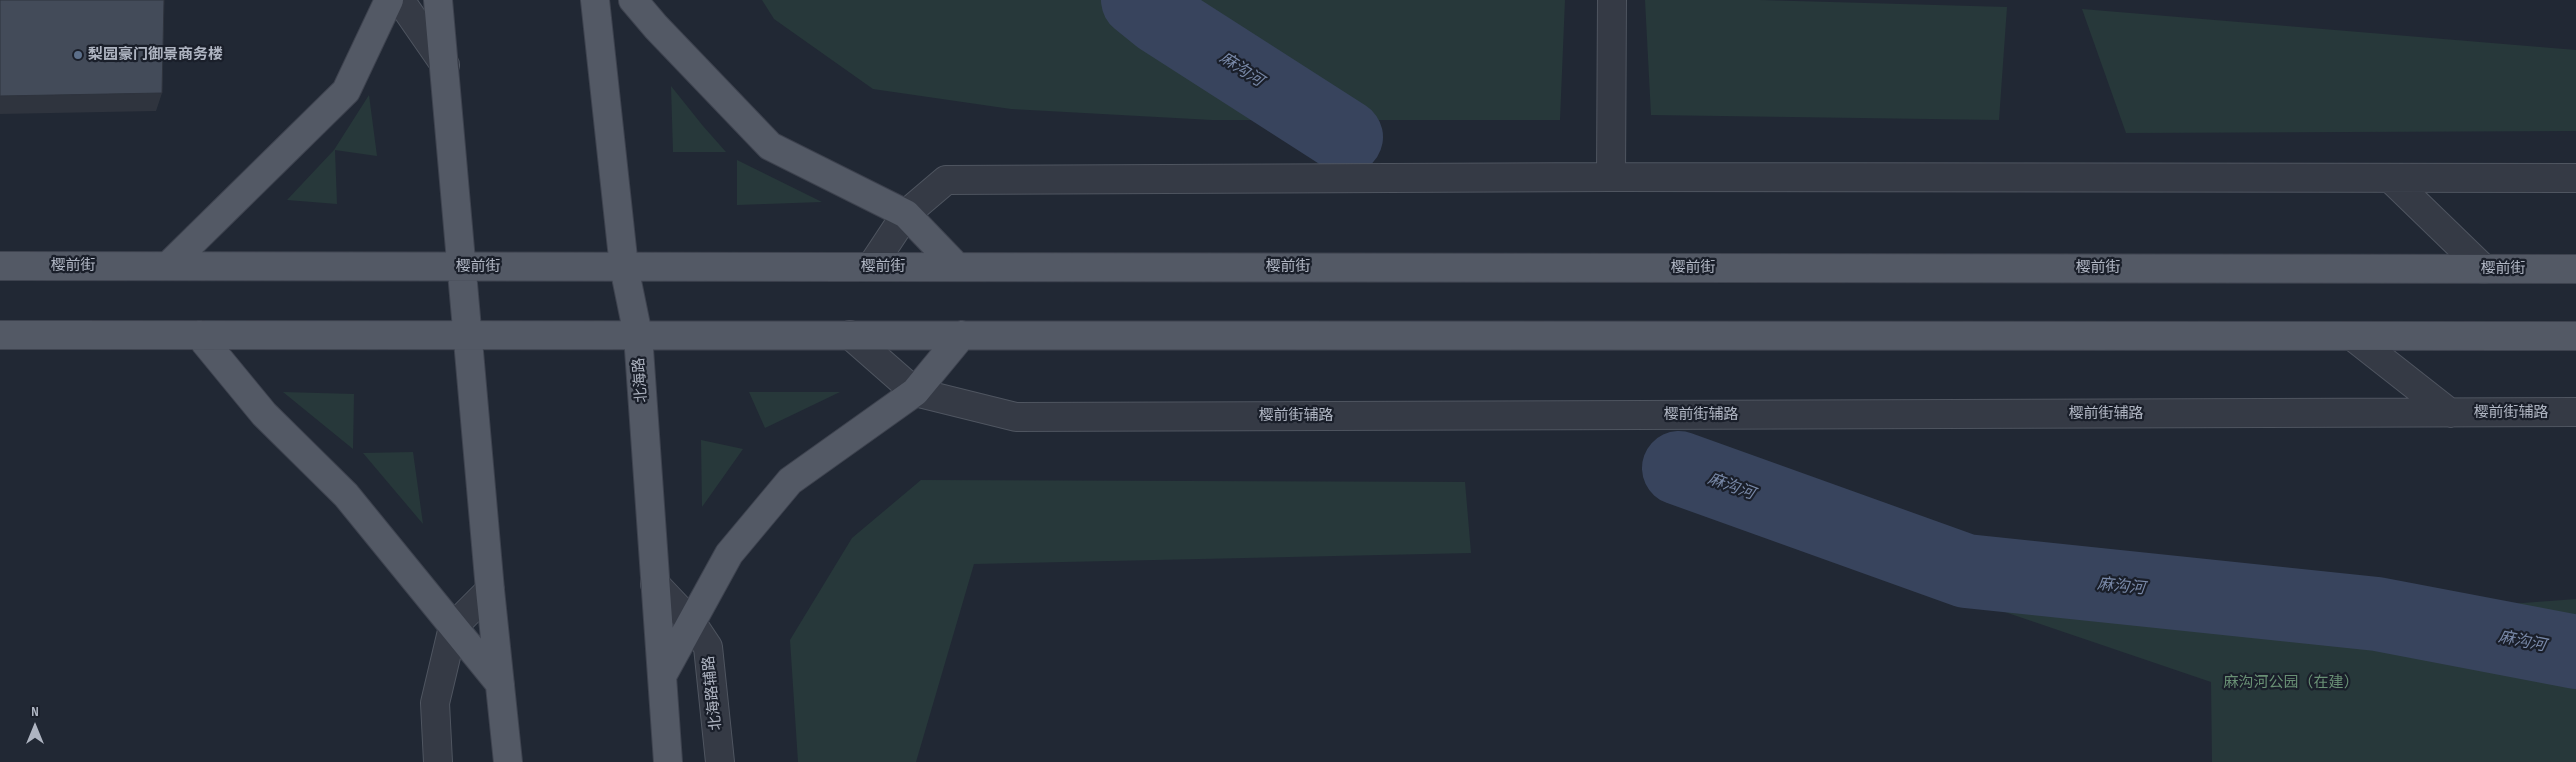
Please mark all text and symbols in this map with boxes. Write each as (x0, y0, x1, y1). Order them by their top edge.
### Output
place label: 梨园豪门御景商务楼 (88, 46, 223, 64)
marker: 梨园豪门御景商务楼 (72, 49, 84, 61)
water label: 麻沟河 (1216, 49, 1266, 91)
street label: 樱前街 (51, 257, 95, 275)
street label: 樱前街 (456, 258, 500, 276)
street label: 樱前街 (861, 258, 905, 276)
street label: 樱前街 (1266, 258, 1310, 276)
street label: 樱前街 (1671, 259, 1715, 277)
street label: 樱前街 (2076, 259, 2120, 277)
street label: 樱前街 (2481, 260, 2525, 278)
street label: 北海路 (630, 357, 652, 403)
street label: 樱前街辅路 (2474, 404, 2548, 422)
street label: 樱前街辅路 (2069, 405, 2143, 423)
street label: 樱前街辅路 (1664, 406, 1738, 424)
street label: 樱前街辅路 (1259, 407, 1333, 425)
water label: 麻沟河 (1705, 470, 1757, 504)
water label: 麻沟河 (2096, 575, 2146, 599)
water label: 麻沟河 (2497, 628, 2547, 656)
street label: 北海路辅路 (700, 655, 726, 731)
park label: 麻沟河公园（在建） (2224, 674, 2358, 692)
north arrow (10, 702, 60, 752)
text: N (31, 703, 39, 720)

